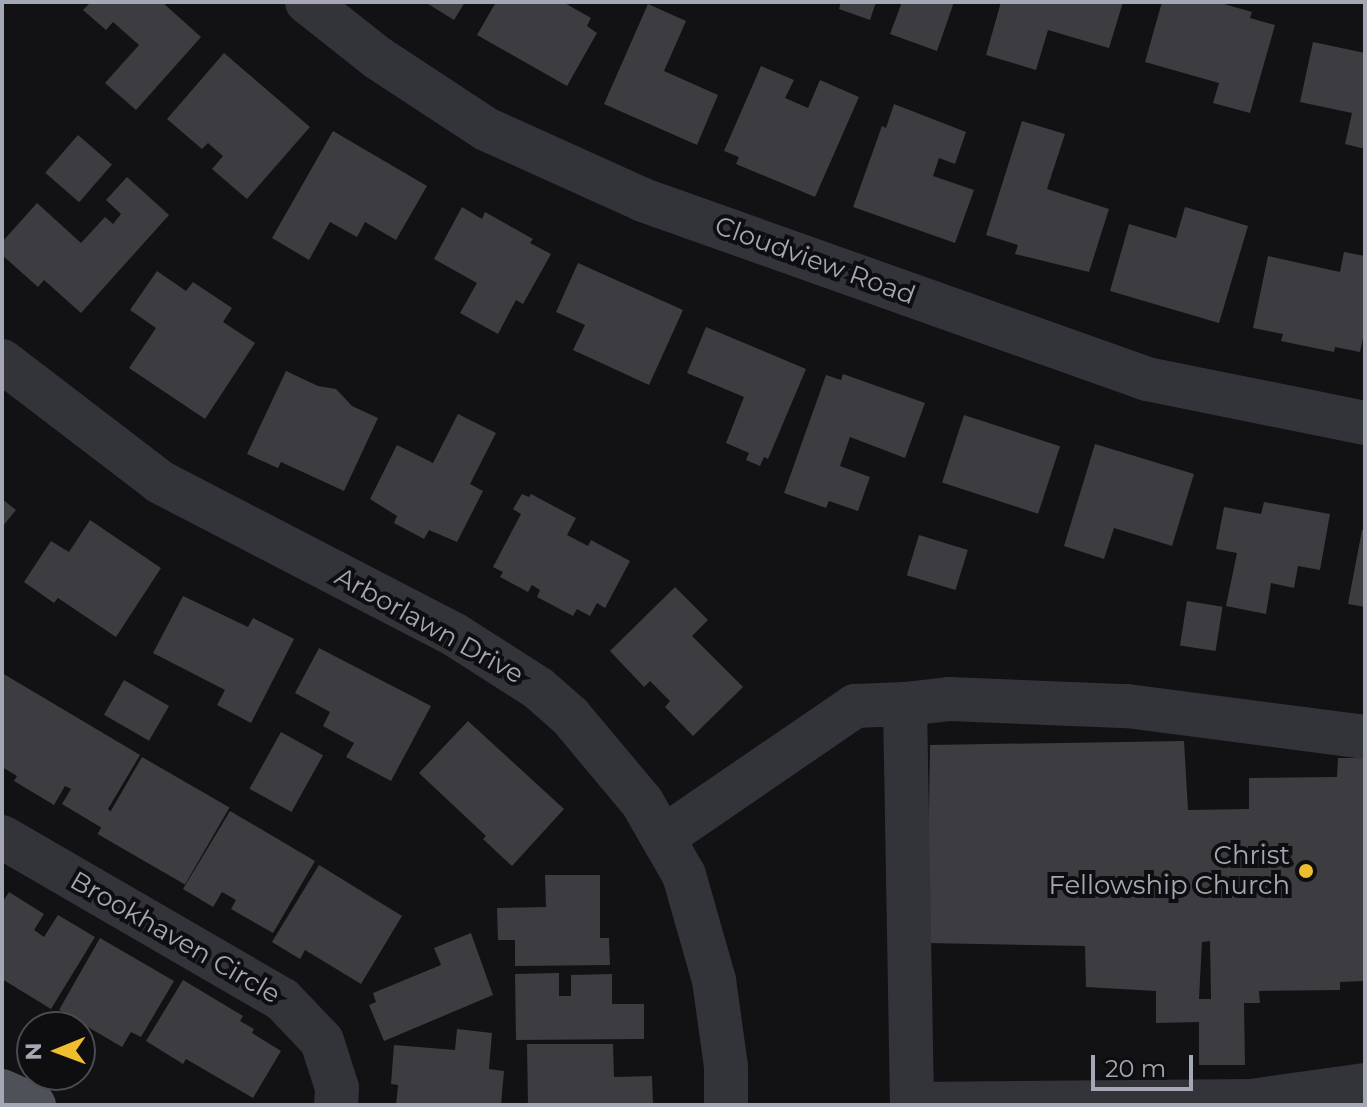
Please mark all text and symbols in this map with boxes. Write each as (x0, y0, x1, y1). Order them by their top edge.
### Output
street label: Cloudview Road (711, 210, 919, 312)
street label: Arborlawn Drive (329, 561, 529, 691)
place label: Christ Fellowship Church (1048, 840, 1290, 902)
marker: Christ Fellowship Church (1297, 862, 1315, 880)
street label: Brookhaven Circle (65, 865, 285, 1011)
north arrow (16, 1011, 96, 1091)
scale bar (1095, 1039, 1197, 1089)
text: N (20, 1042, 47, 1061)
text: 20 m (1105, 1054, 1166, 1083)

